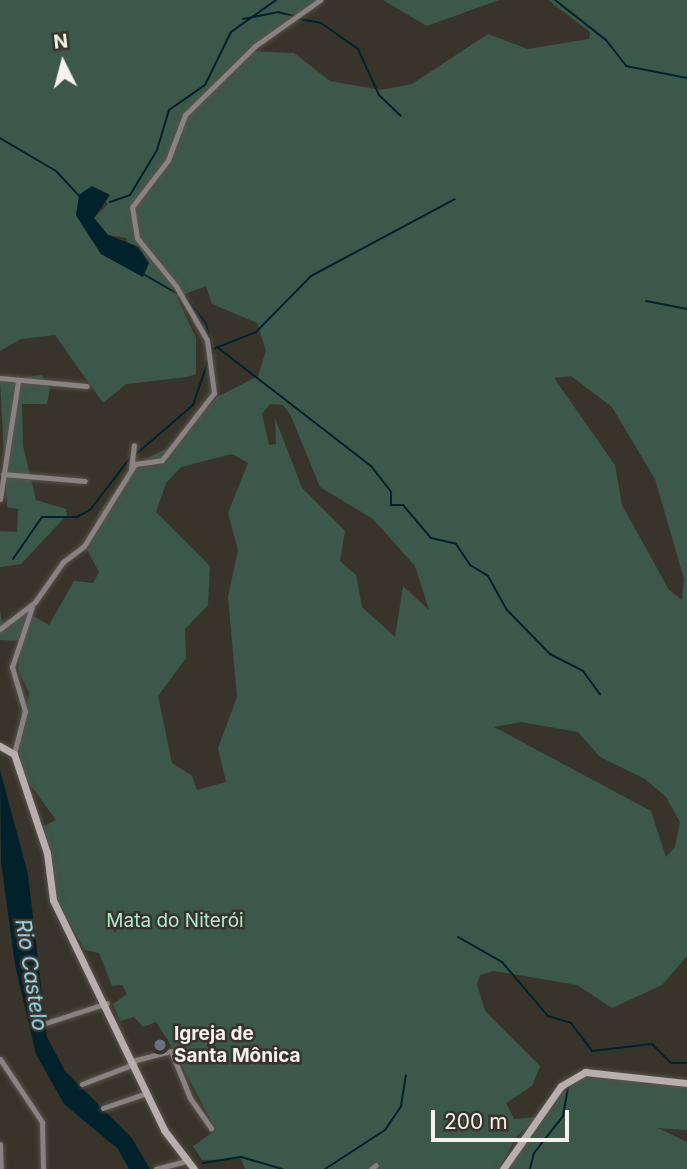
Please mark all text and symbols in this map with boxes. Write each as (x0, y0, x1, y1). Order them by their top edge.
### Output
north arrow (28, 28, 98, 98)
text: N (52, 29, 69, 54)
park label: Mata do Niterói (106, 910, 244, 932)
water label: Rio Castelo (10, 917, 52, 1033)
place label: Igreja de Santa Mônica (174, 1023, 301, 1067)
marker: Igreja de Santa Mônica (152, 1037, 168, 1053)
scale bar (435, 1096, 573, 1140)
text: 200 m (444, 1109, 508, 1134)

